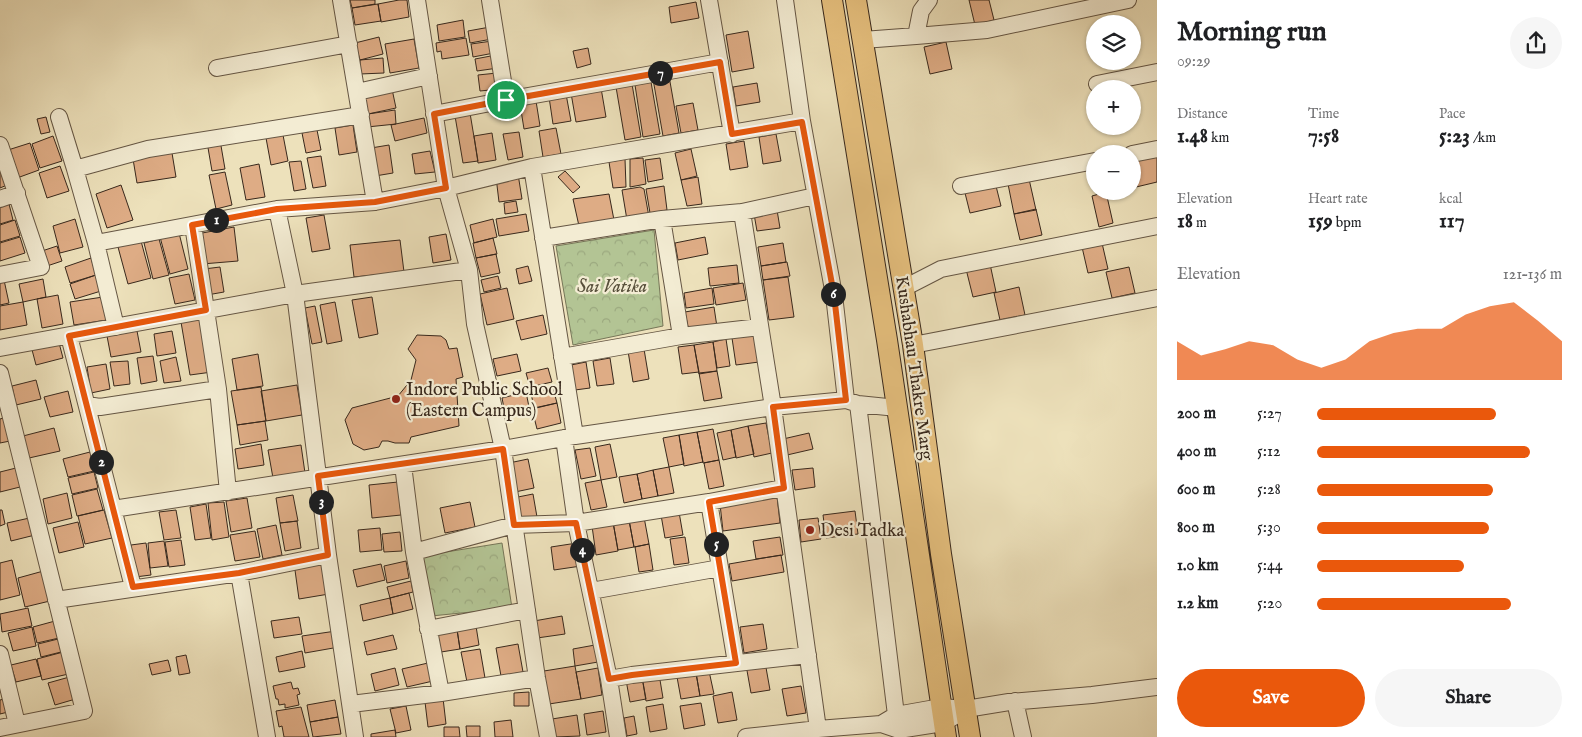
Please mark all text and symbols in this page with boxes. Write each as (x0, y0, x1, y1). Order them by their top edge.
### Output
map controls (1086, 15, 1141, 200)
button: layers (1086, 15, 1141, 70)
text: Morning run (1177, 15, 1327, 50)
button: share (1510, 17, 1562, 69)
text: 09:29 (1177, 52, 1211, 72)
pin: 7 (648, 60, 672, 86)
text: 7 (657, 64, 664, 82)
pin (485, 79, 527, 121)
button: + (1086, 80, 1141, 135)
icon: arrive (492, 86, 520, 114)
text: Distance (1177, 105, 1228, 123)
text: Time (1308, 105, 1339, 123)
text: Pace (1439, 105, 1466, 123)
text: 1.48 (1177, 123, 1208, 150)
text: 7:58 (1308, 123, 1339, 150)
text: 5:23 (1439, 123, 1470, 150)
text: km (1208, 129, 1229, 147)
text: /km (1470, 129, 1496, 147)
button: − (1086, 145, 1141, 200)
text: Elevation (1177, 190, 1233, 208)
text: Heart rate (1308, 190, 1368, 208)
text: kcal (1439, 190, 1462, 208)
pin: 1 (204, 208, 228, 232)
text: 18 (1177, 208, 1193, 235)
text: 159 (1308, 208, 1333, 235)
text: 117 (1439, 208, 1464, 235)
text: 1 (214, 211, 219, 229)
text: m (1193, 214, 1207, 232)
text: bpm (1333, 214, 1362, 232)
text: Elevation (1177, 265, 1240, 285)
text: 121–136 m (1503, 265, 1562, 285)
street label: Kushabhau Thakre Marg (889, 274, 938, 462)
park label: Sai Vatika (577, 276, 647, 299)
pin: 6 (820, 282, 846, 306)
text: 6 (831, 285, 836, 303)
place label: Indore Public School (Eastern Campus) (406, 379, 563, 423)
marker: Indore Public School (Eastern Campus) (390, 393, 402, 405)
text: 200 m (1177, 404, 1216, 424)
text: 5:27 (1257, 404, 1282, 424)
text: 400 m (1177, 442, 1216, 462)
text: 5:12 (1257, 442, 1280, 462)
pin: 2 (88, 450, 114, 474)
text: 2 (98, 453, 105, 471)
text: 600 m (1177, 480, 1215, 500)
text: 5:28 (1257, 480, 1281, 500)
pin: 3 (308, 490, 334, 514)
text: 3 (319, 493, 324, 511)
text: 800 m (1177, 518, 1215, 538)
text: 5:30 (1257, 518, 1281, 538)
place label: Desi Tadka (820, 520, 905, 543)
marker: Desi Tadka (804, 524, 816, 536)
pin: 5 (704, 532, 728, 556)
text: 5 (714, 535, 719, 553)
pin: 4 (570, 538, 594, 562)
text: 4 (579, 541, 586, 559)
text: 1.0 km (1177, 556, 1219, 576)
text: 5:44 (1257, 556, 1283, 576)
text: 1.2 km (1177, 594, 1218, 614)
text: 5:20 (1257, 594, 1282, 614)
button: Save (1177, 669, 1365, 727)
button: Share (1375, 669, 1562, 727)

